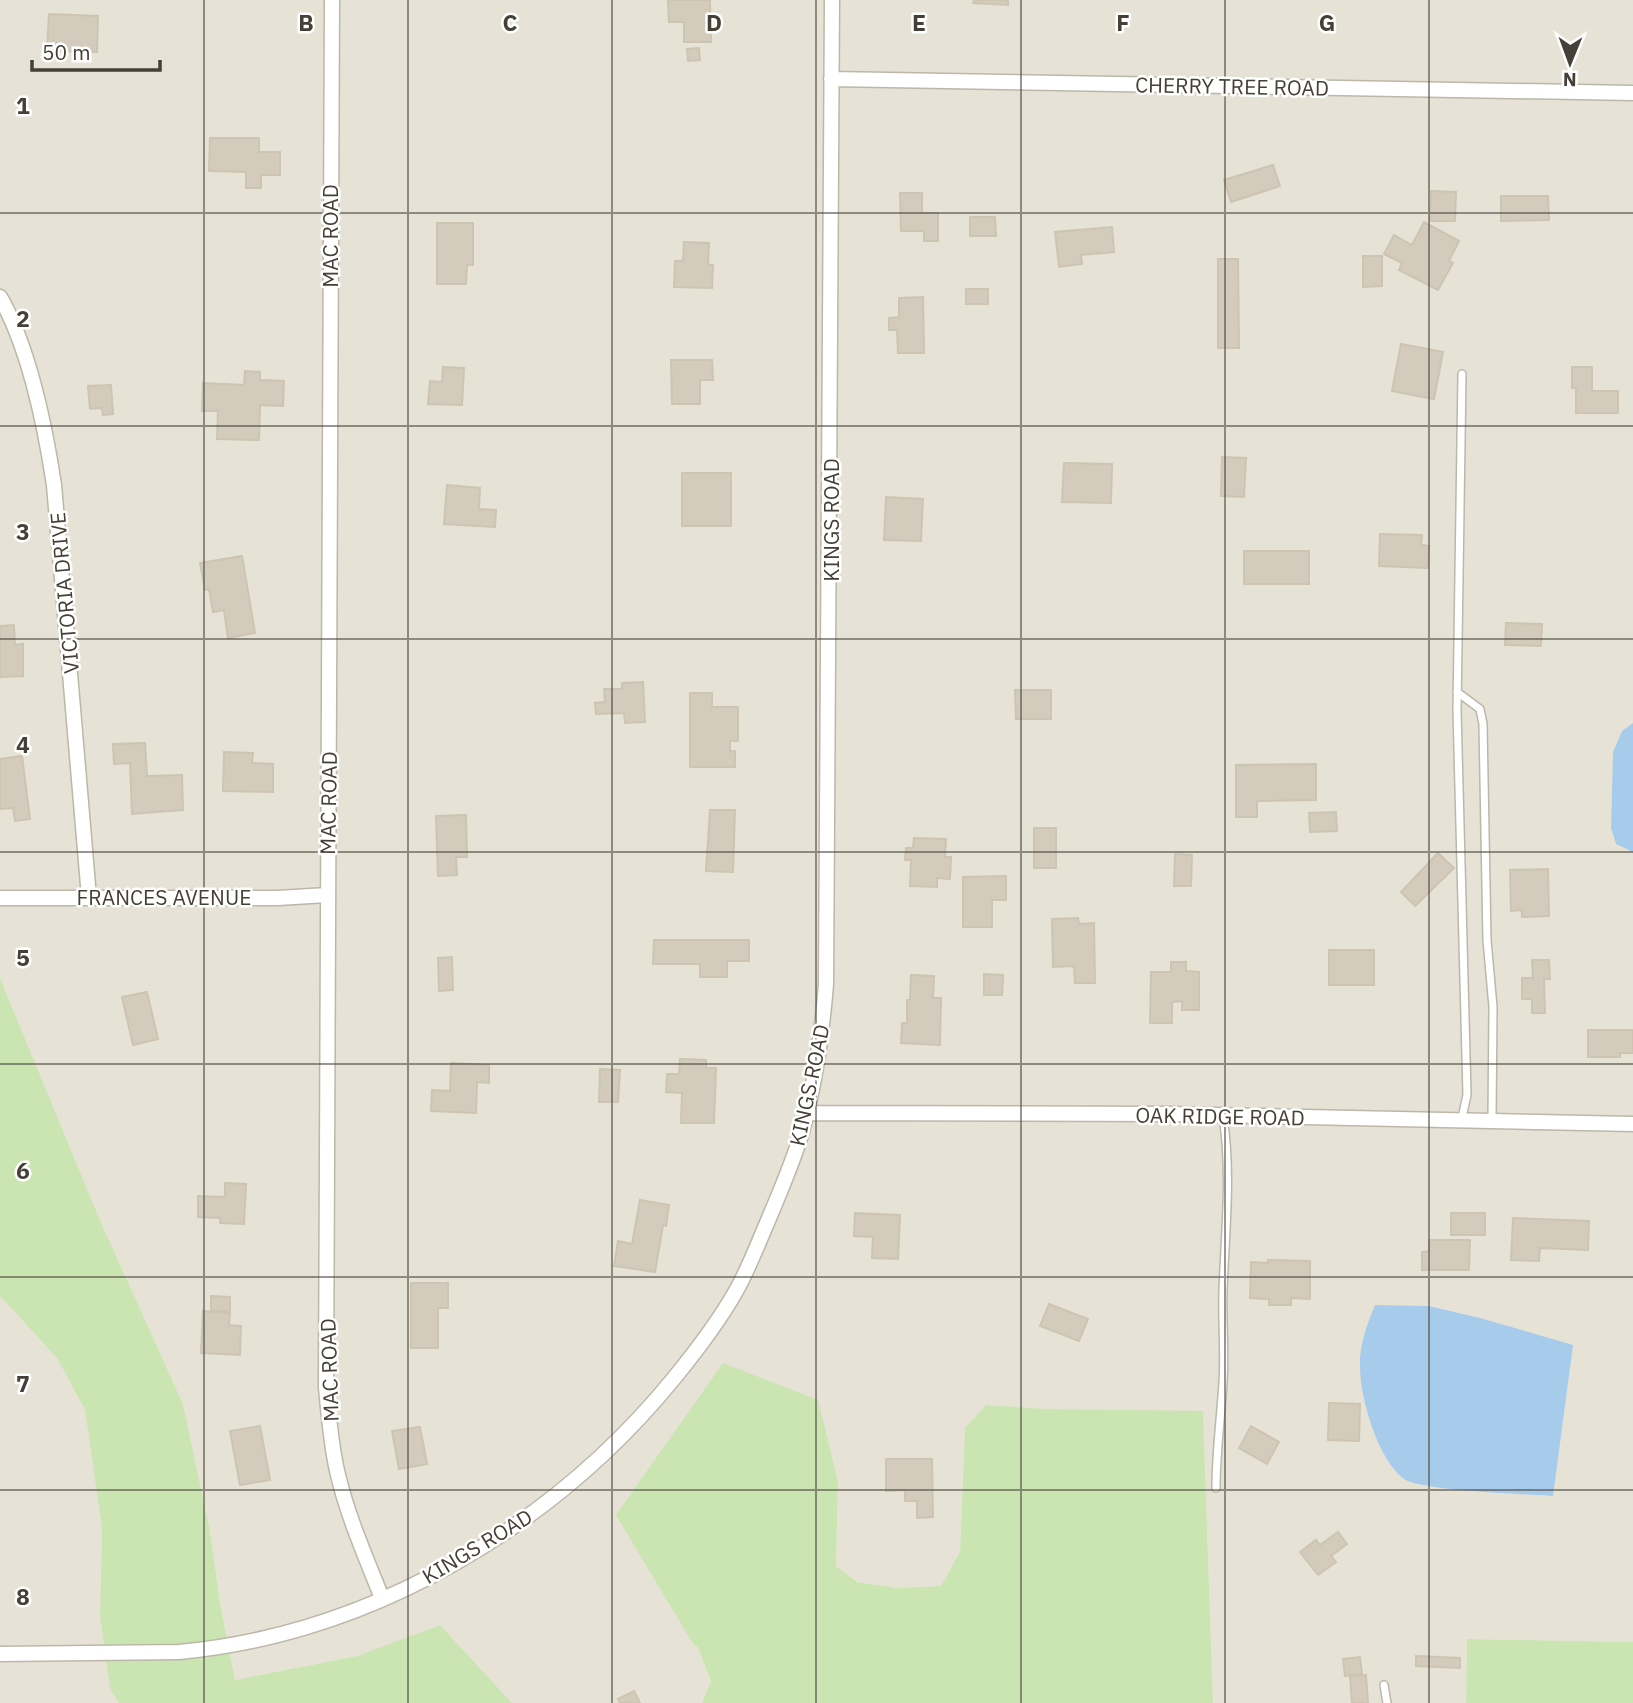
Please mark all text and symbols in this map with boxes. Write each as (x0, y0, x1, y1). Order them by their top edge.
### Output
text: B (298, 7, 314, 37)
text: C (503, 7, 518, 37)
text: D (706, 7, 722, 37)
text: E (912, 7, 926, 37)
text: F (1116, 7, 1130, 37)
text: G (1319, 7, 1335, 37)
scale bar (32, 28, 159, 72)
north arrow (1535, 28, 1605, 98)
text: 50 m (42, 38, 91, 66)
text: N (1563, 68, 1577, 92)
street label: CHERRY TREE ROAD (1135, 70, 1329, 102)
text: 1 (16, 90, 30, 120)
street label: MAC ROAD (316, 184, 344, 288)
text: 2 (16, 303, 30, 333)
street label: KINGS ROAD (817, 458, 845, 582)
street label: VICTORIA DRIVE (43, 511, 85, 675)
text: 3 (16, 516, 30, 546)
text: 4 (16, 729, 30, 759)
street label: MAC ROAD (313, 751, 343, 855)
street label: FRANCES AVENUE (77, 883, 251, 911)
text: 5 (16, 942, 30, 972)
street label: KINGS ROAD (782, 1022, 836, 1148)
street label: OAK RIDGE ROAD (1135, 1101, 1305, 1131)
text: 6 (16, 1155, 30, 1185)
street label: MAC ROAD (313, 1318, 345, 1422)
text: 7 (16, 1368, 30, 1398)
street label: KINGS ROAD (417, 1502, 537, 1590)
text: 8 (16, 1581, 30, 1611)

